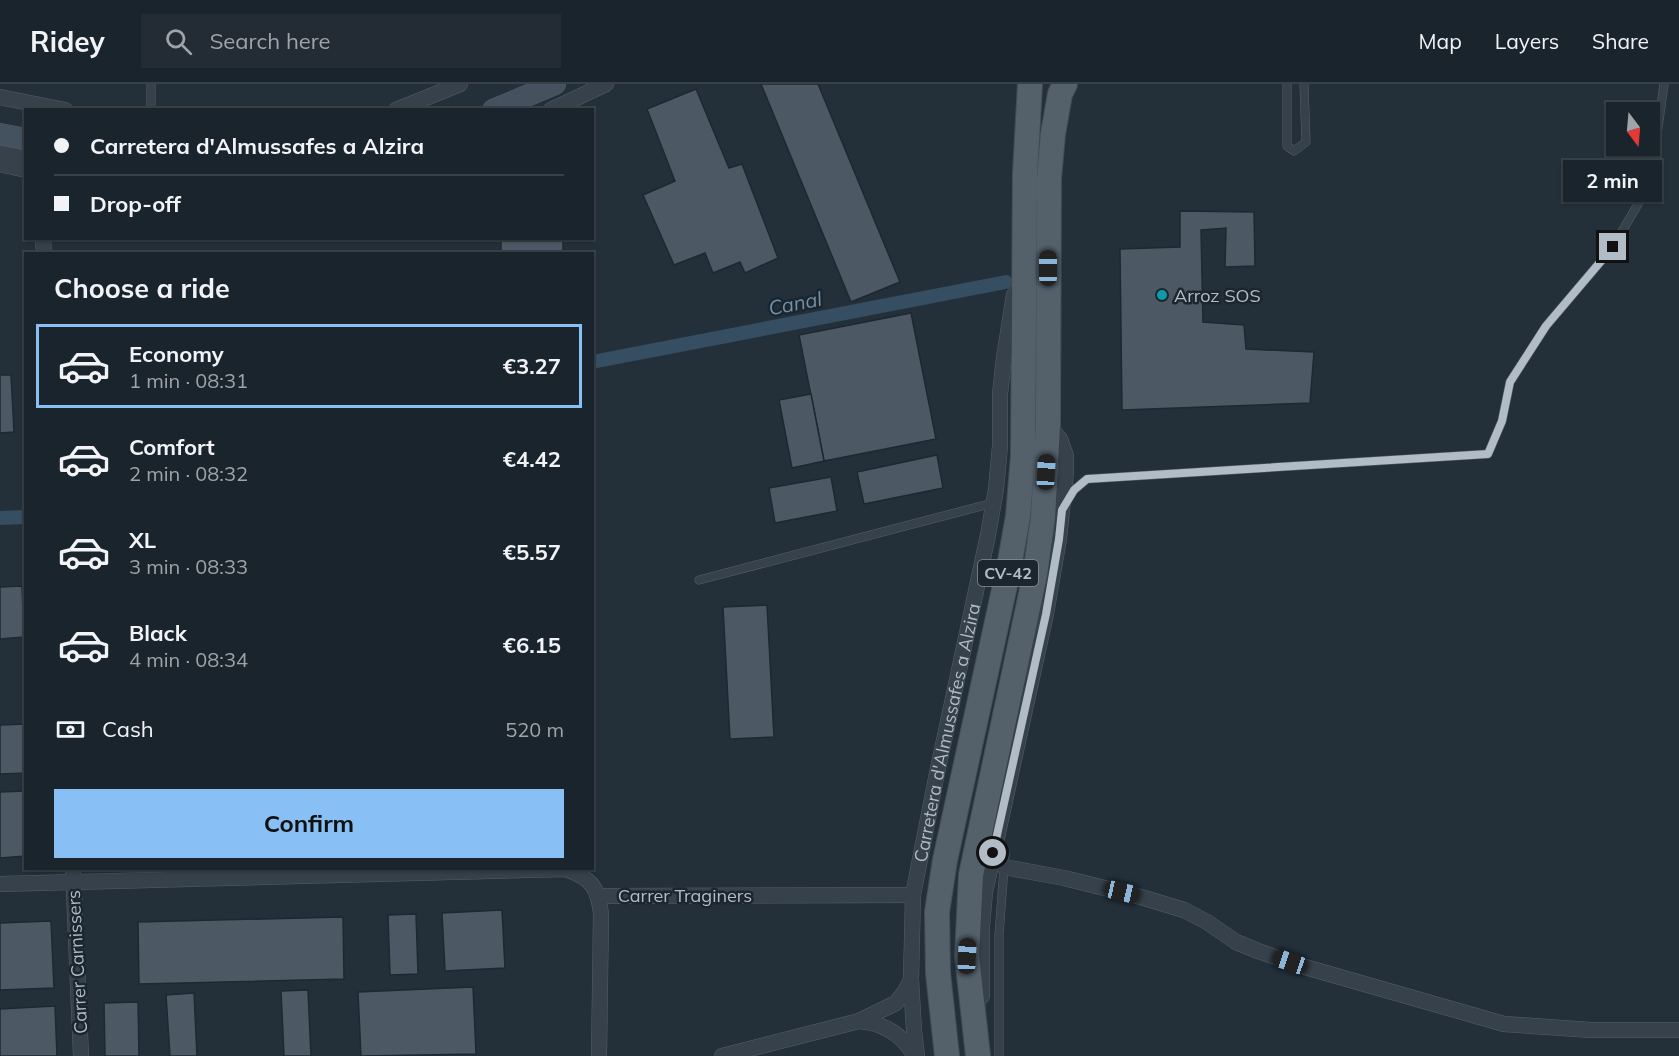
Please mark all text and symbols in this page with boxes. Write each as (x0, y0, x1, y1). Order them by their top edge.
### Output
search box (141, 14, 561, 68)
text: Ridey (30, 24, 105, 59)
icon: search (162, 25, 195, 58)
text: Search here (210, 27, 331, 55)
text: Map (1419, 28, 1462, 54)
text: Layers (1495, 28, 1559, 54)
text: Share (1592, 28, 1649, 54)
north arrow (1606, 102, 1660, 156)
map controls (1606, 102, 1660, 156)
text: Carretera d'Almussafes a Alzira (90, 132, 424, 160)
callout: 2 min (1564, 160, 1662, 202)
text: 2 min (1586, 168, 1639, 193)
text: Drop-off (90, 190, 181, 218)
route end (1599, 233, 1626, 260)
car (1039, 250, 1057, 286)
text: Choose a ride (54, 271, 230, 305)
place label: Arroz SOS (1174, 284, 1261, 307)
water label: Canal (766, 286, 824, 320)
marker: Arroz SOS (1155, 288, 1169, 302)
icon: car (57, 339, 111, 393)
text: Economy (129, 340, 224, 368)
text: €3.27 (503, 352, 561, 380)
text: 1 min · 08:31 (129, 368, 248, 393)
icon: car (57, 432, 111, 486)
text: Comfort (129, 433, 215, 461)
text: €4.42 (503, 445, 561, 473)
car (1036, 454, 1056, 490)
text: 2 min · 08:32 (129, 461, 248, 486)
icon: car (57, 525, 111, 579)
text: XL (129, 526, 156, 554)
text: €5.57 (503, 538, 561, 566)
text: 3 min · 08:33 (129, 554, 248, 579)
road number: CV-42 (978, 560, 1038, 586)
street label: Carretera d'Almussafes a Alzira (908, 601, 985, 864)
icon: car (57, 618, 111, 672)
text: Black (129, 619, 187, 647)
text: €6.15 (503, 631, 561, 659)
text: 4 min · 08:34 (129, 647, 248, 672)
icon: cash (54, 713, 87, 746)
text: Cash (102, 715, 154, 743)
text: 520 m (505, 717, 564, 742)
button: Confirm (54, 789, 564, 858)
route start (979, 839, 1006, 866)
car (1102, 879, 1142, 905)
street label: Carrer Traginers (618, 884, 752, 907)
street label: Carrer Carnissers (62, 889, 92, 1035)
car (957, 938, 977, 974)
car (1270, 948, 1310, 976)

